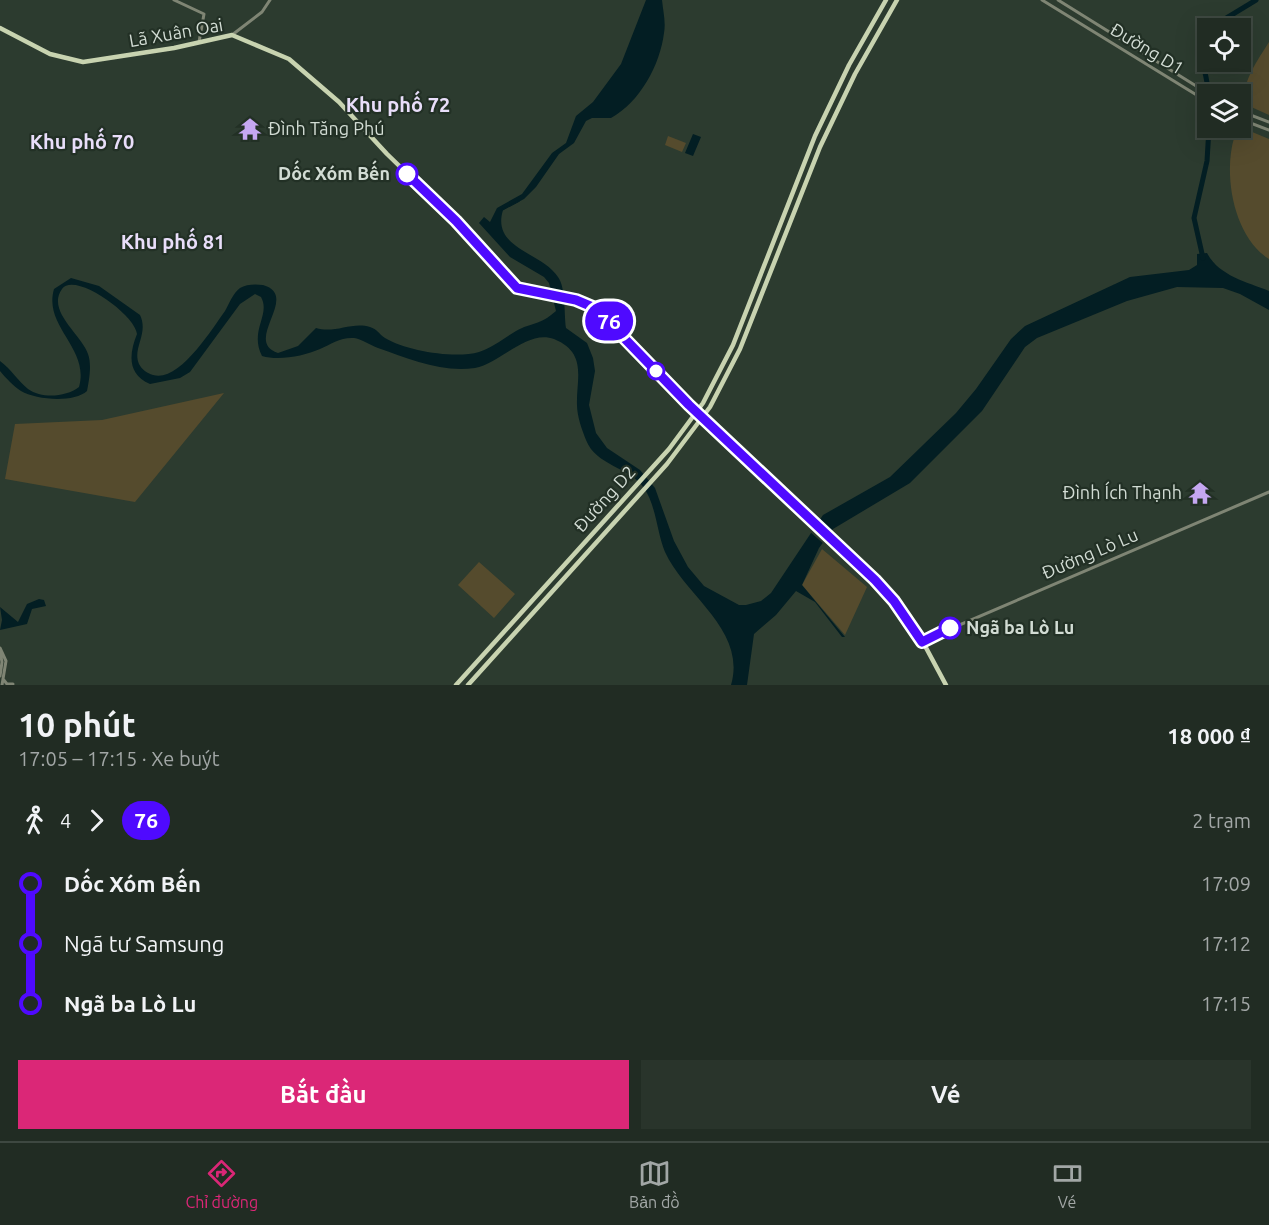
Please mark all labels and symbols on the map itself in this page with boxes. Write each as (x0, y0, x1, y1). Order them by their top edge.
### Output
street label: Lã Xuân Oai (127, 14, 224, 50)
street label: Đường D1 (1107, 19, 1188, 78)
district label: Khu phố 72 (346, 90, 450, 116)
temple icon: Đình Tăng Phú (237, 116, 263, 142)
place label: Đình Tăng Phú (268, 118, 385, 138)
district label: Khu phố 70 (30, 127, 134, 153)
place label: Dốc Xóm Bến (278, 160, 390, 183)
marker: Dốc Xóm Bến (396, 163, 418, 185)
district label: Khu phố 81 (121, 227, 225, 253)
line badge: 76 (582, 302, 636, 340)
unlabelled marker (647, 362, 665, 380)
street label: Đường D2 (569, 461, 639, 535)
temple icon: Đình Ích Thạnh (1187, 480, 1213, 506)
place label: Đình Ích Thạnh (1063, 481, 1182, 502)
street label: Đường Lò Lu (1039, 524, 1141, 582)
marker: Ngã ba Lò Lu (939, 617, 961, 639)
place label: Ngã ba Lò Lu (966, 617, 1074, 637)

